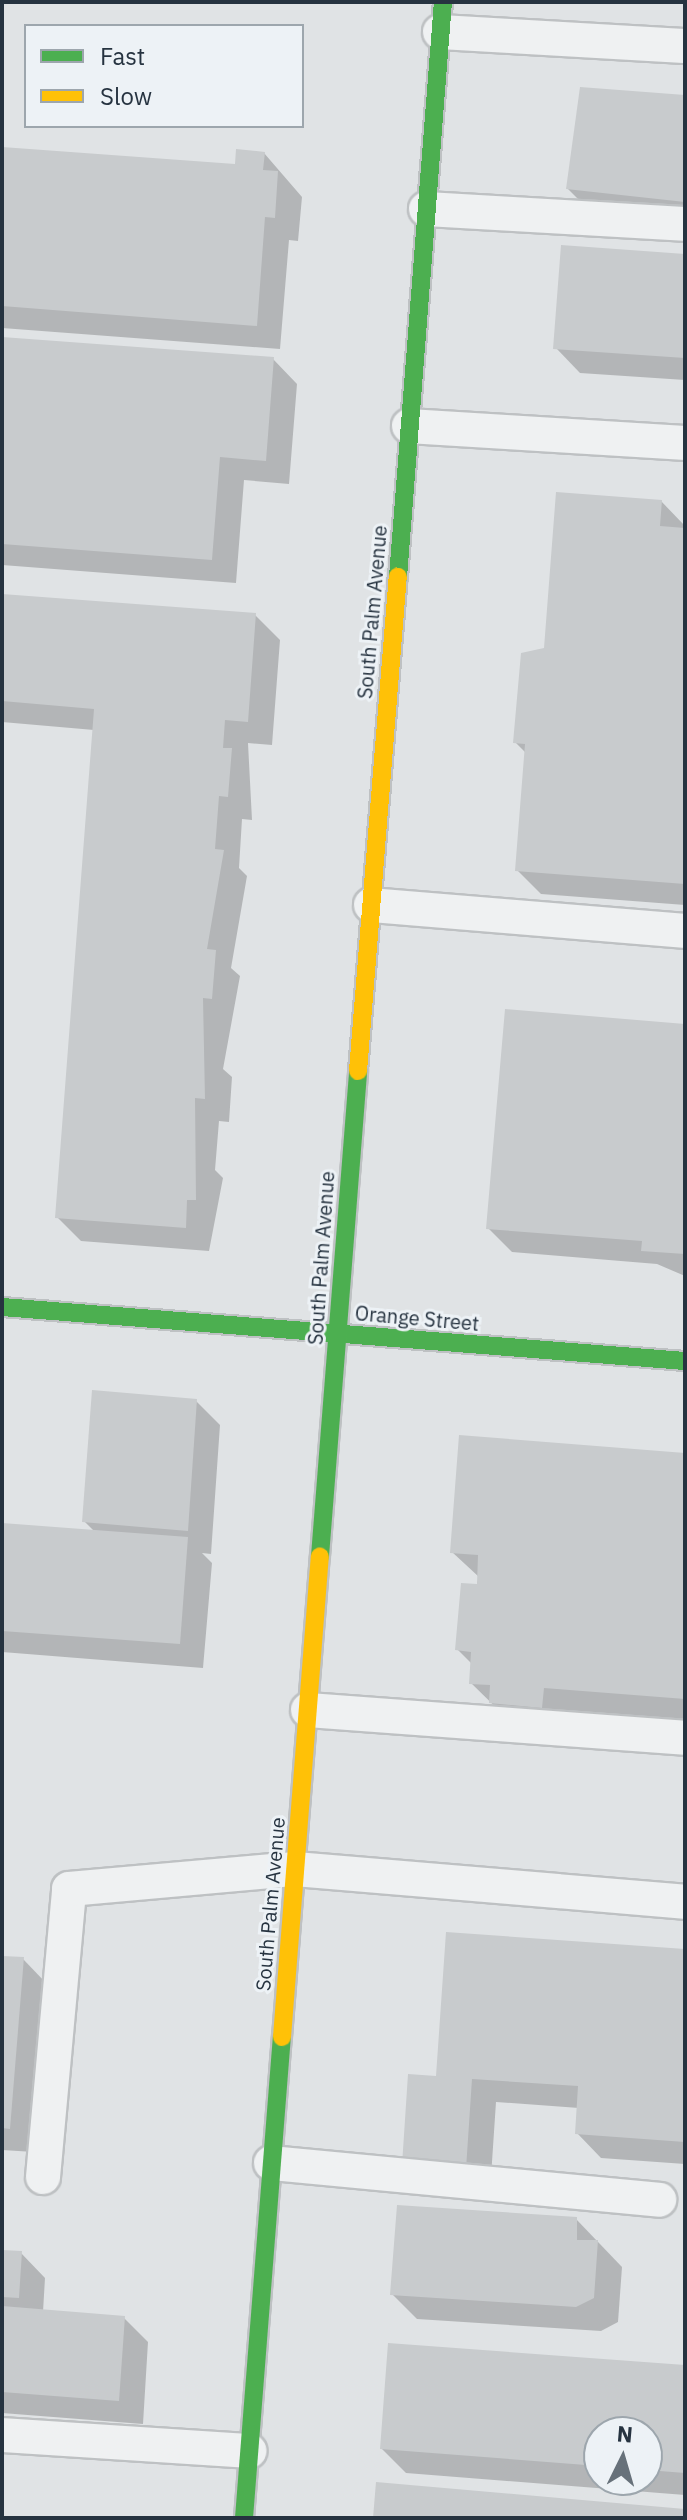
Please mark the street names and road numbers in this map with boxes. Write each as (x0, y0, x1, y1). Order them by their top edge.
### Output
street label: South Palm Avenue (352, 524, 392, 700)
street label: South Palm Avenue (303, 1170, 339, 1346)
street label: Orange Street (354, 1301, 480, 1335)
street label: South Palm Avenue (250, 1816, 290, 1992)

